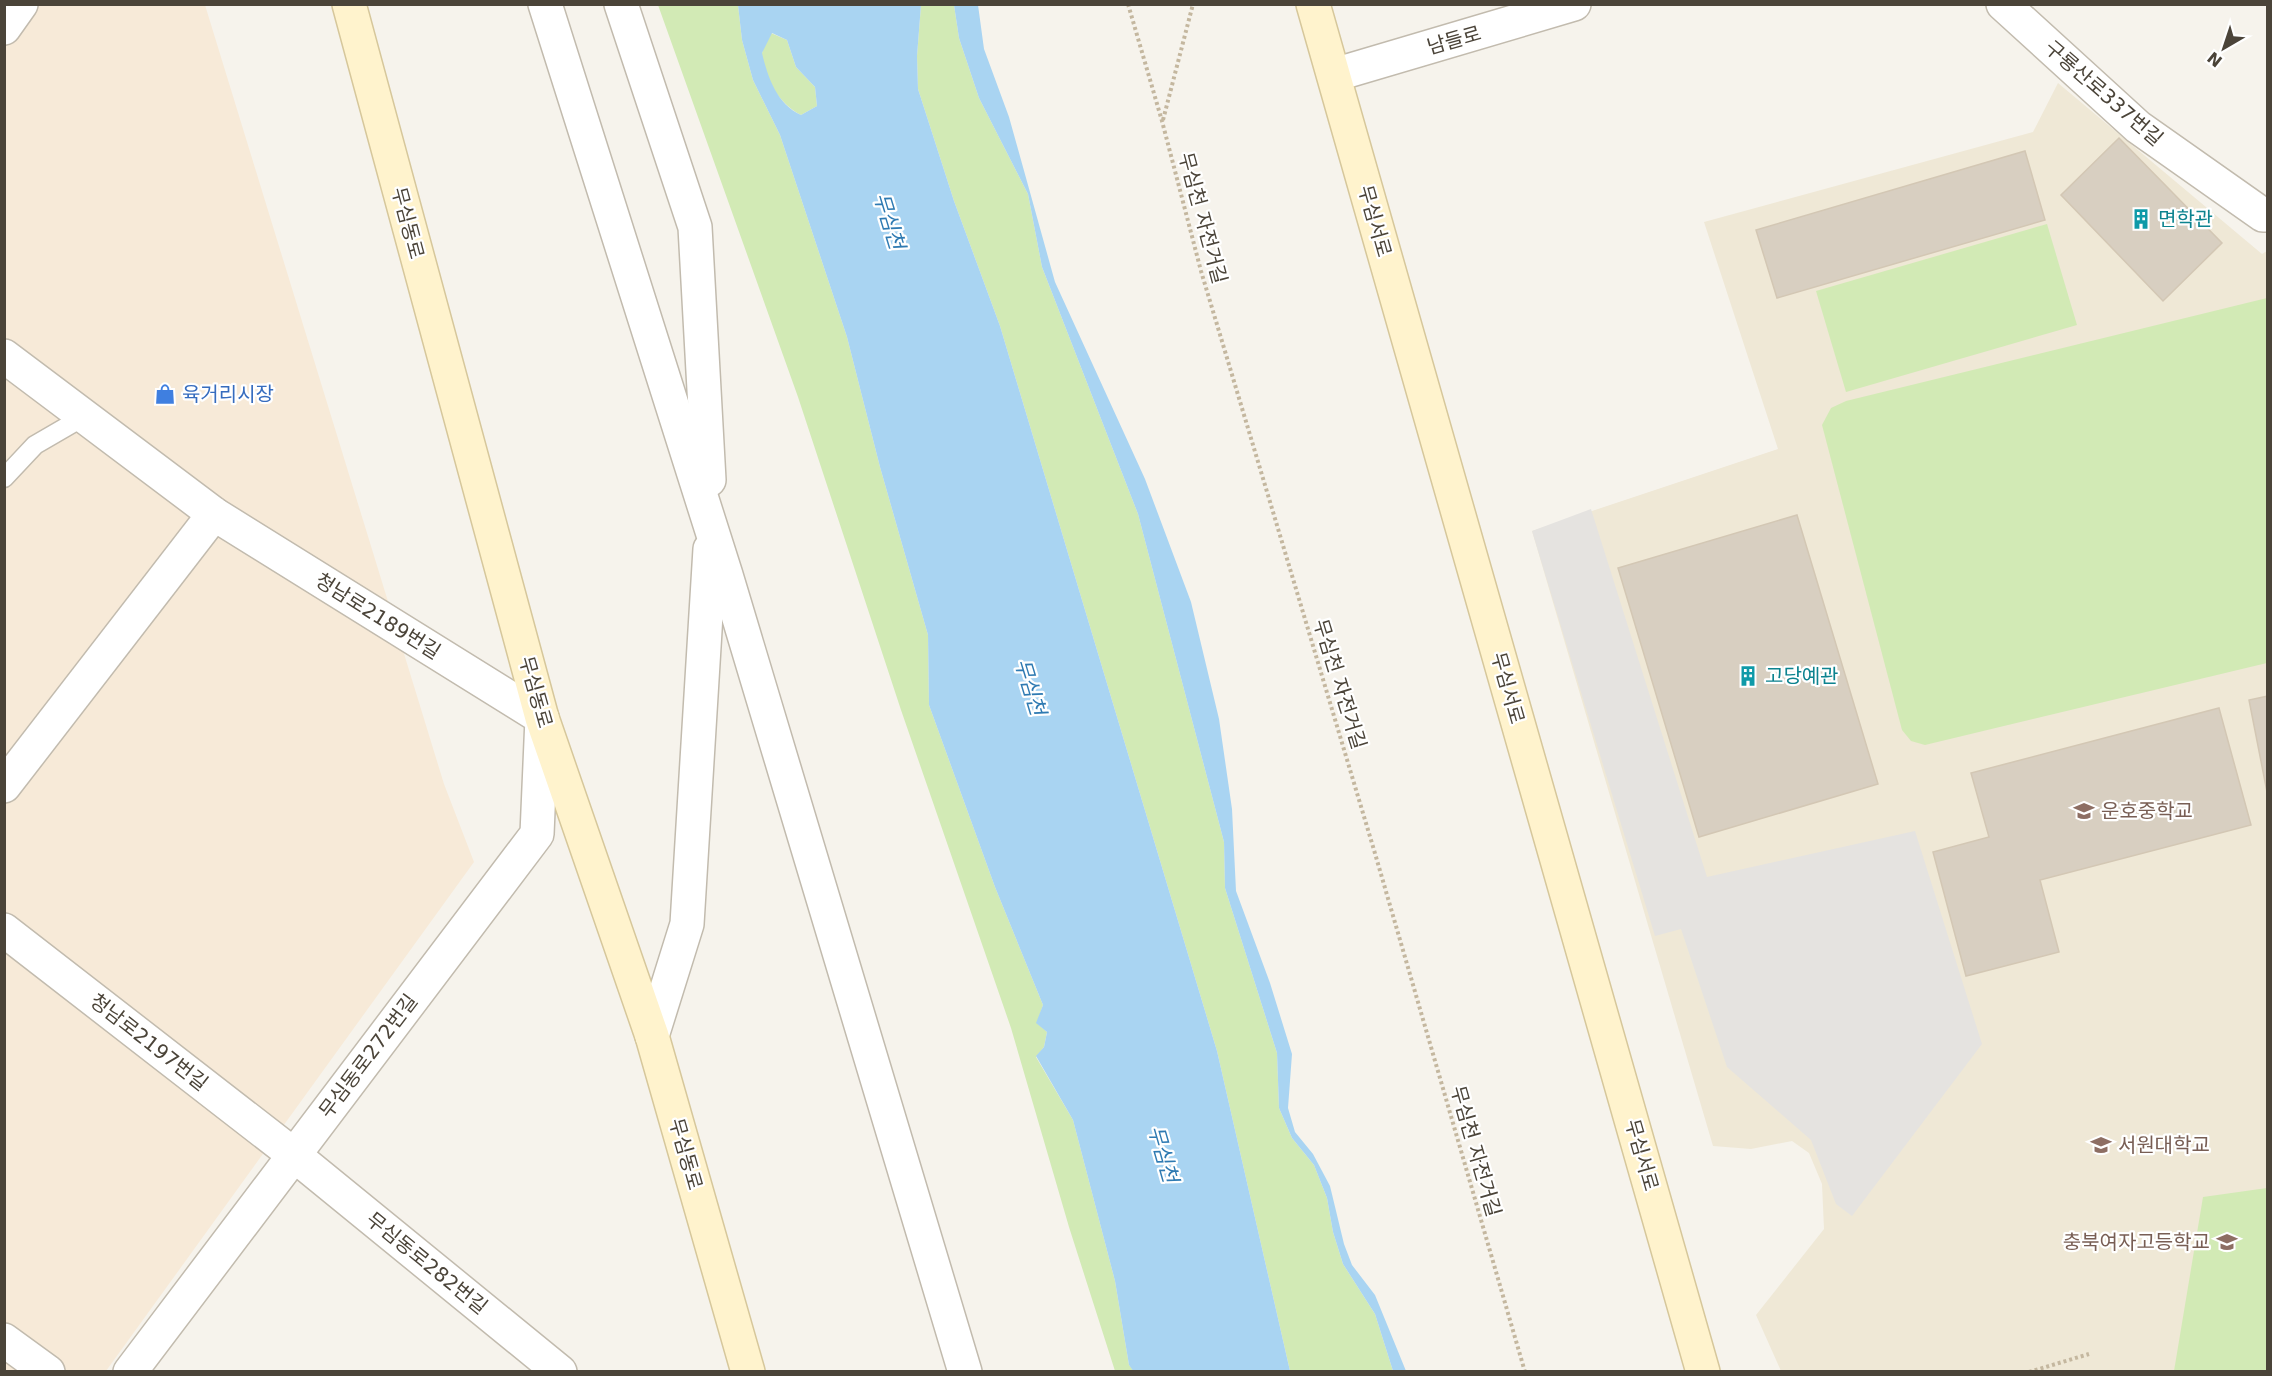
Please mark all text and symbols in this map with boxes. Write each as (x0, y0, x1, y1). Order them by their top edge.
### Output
north arrow (2194, 18, 2254, 78)
street label: 남들로 (1424, 21, 1484, 59)
street label: 구룡산로337번길 (2040, 35, 2168, 151)
text: N (2204, 48, 2226, 71)
street label: 무심천 자전거길 (1174, 150, 1232, 286)
street label: 무심서로 (1353, 182, 1397, 260)
street label: 무심동로 (387, 184, 429, 262)
water label: 무심천 (869, 190, 910, 255)
building icon: 면학관 (2129, 207, 2153, 231)
place label: 면학관 (2158, 207, 2213, 231)
shop icon: 육거리시장 (153, 382, 177, 406)
place label: 육거리시장 (182, 382, 274, 406)
street label: 청남로2189번길 (311, 568, 445, 664)
street label: 무심천 자전거길 (1309, 616, 1371, 752)
street label: 무심서로 (1486, 649, 1530, 727)
street label: 무심동로 (514, 653, 558, 731)
water label: 무심천 (1010, 656, 1051, 721)
building icon: 고당예관 (1736, 664, 1760, 688)
place label: 고당예관 (1765, 664, 1839, 688)
school or university icon: 운호중학교 (2072, 799, 2096, 823)
place label: 운호중학교 (2101, 799, 2193, 823)
street label: 청남로2197번길 (85, 989, 213, 1095)
street label: 무심동로272번길 (314, 989, 422, 1123)
street label: 무심천 자전거길 (1446, 1083, 1506, 1219)
street label: 무심동로 (664, 1115, 708, 1193)
street label: 무심서로 (1620, 1116, 1664, 1194)
water label: 무심천 (1143, 1123, 1183, 1188)
school or university icon: 서원대학교 (2089, 1133, 2113, 1157)
place label: 서원대학교 (2118, 1133, 2210, 1157)
street label: 무심동로282번길 (362, 1207, 492, 1319)
place label: 충북여자고등학교 (2063, 1230, 2210, 1254)
school or university icon: 충북여자고등학교 (2215, 1230, 2239, 1254)

